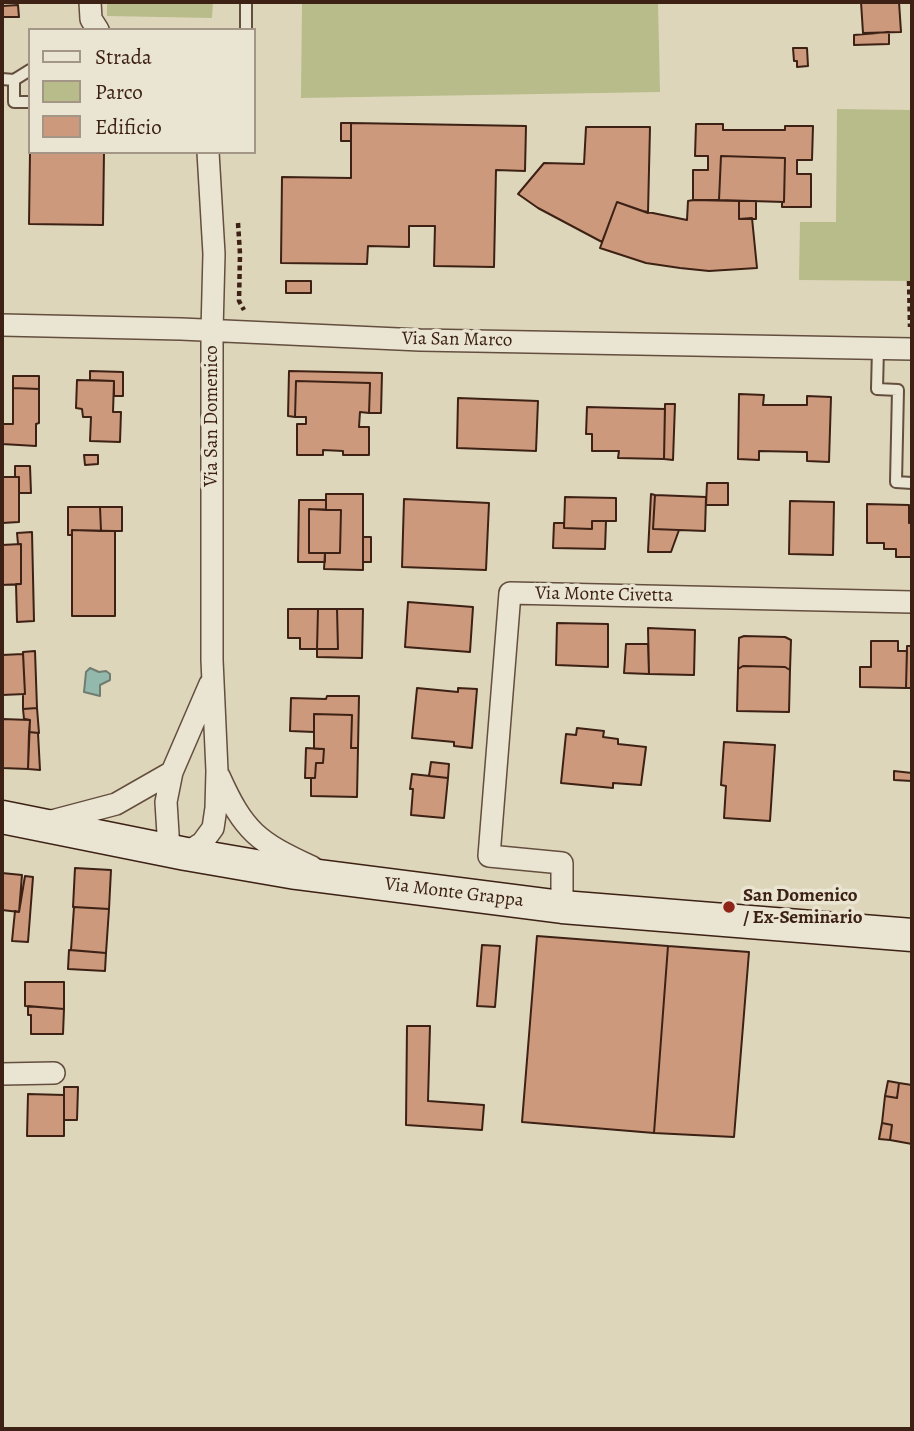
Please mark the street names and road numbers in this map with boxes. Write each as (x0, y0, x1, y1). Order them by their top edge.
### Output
street label: Via San Marco (402, 328, 512, 352)
street label: Via San Domenico (201, 345, 223, 487)
street label: Via Monte Civetta (535, 582, 673, 608)
street label: Via Monte Grappa (383, 873, 525, 913)

